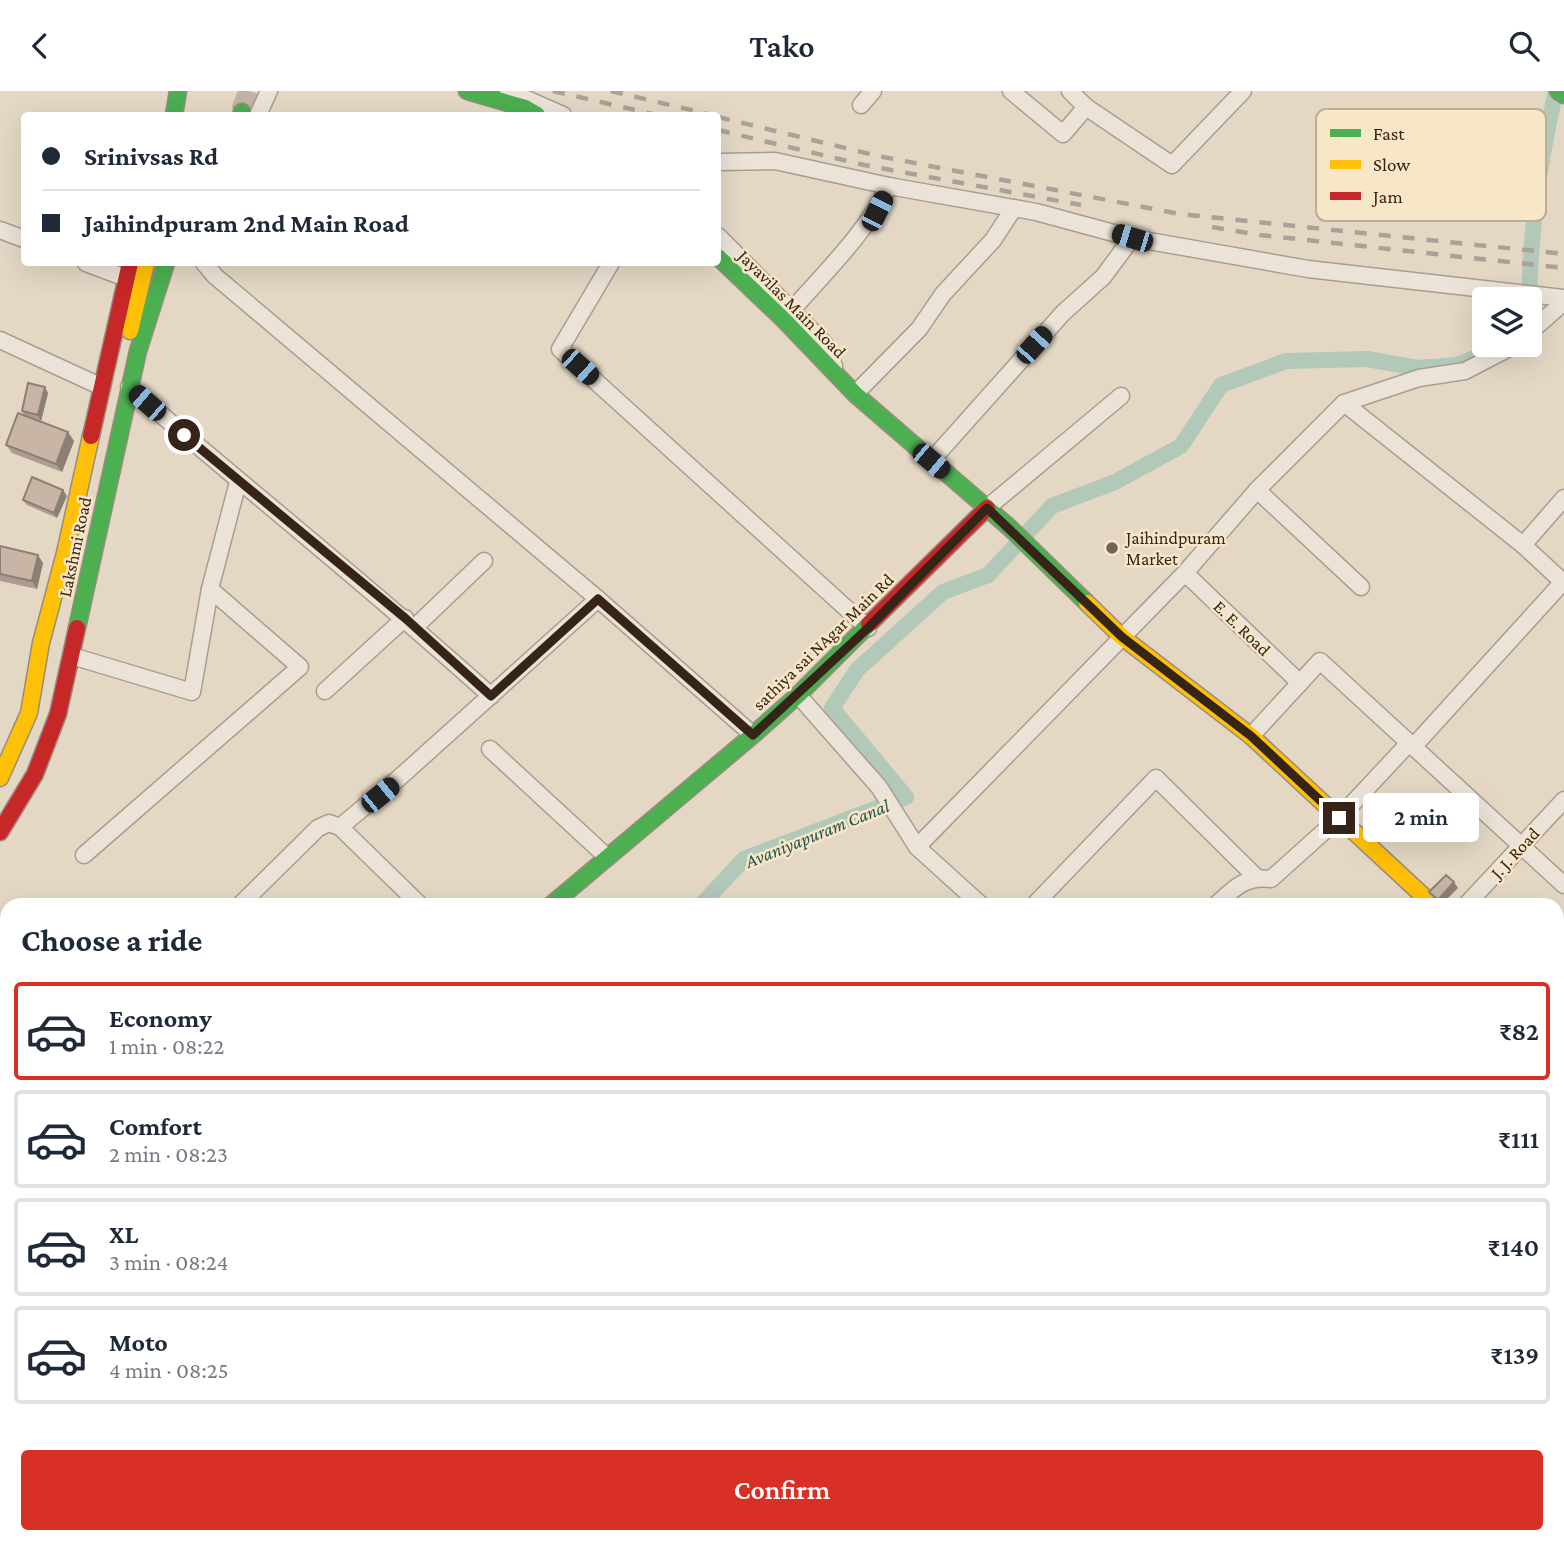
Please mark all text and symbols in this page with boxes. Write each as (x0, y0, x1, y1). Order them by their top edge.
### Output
icon: back (21, 27, 59, 65)
icon: search (1505, 27, 1543, 65)
text: Tako (749, 28, 815, 64)
legend (1316, 109, 1546, 221)
text: Fast (1373, 123, 1405, 144)
text: Srinivsas Rd (84, 142, 218, 171)
text: Slow (1373, 154, 1410, 175)
text: Jam (1371, 186, 1403, 207)
car (859, 188, 896, 234)
text: Jaihindpuram 2nd Main Road (84, 209, 409, 238)
car (1109, 222, 1156, 254)
street label: Jayavilas Main Road (733, 245, 850, 362)
map controls (1472, 287, 1542, 357)
button: layers (1472, 287, 1542, 357)
car (1013, 322, 1056, 368)
car (558, 345, 603, 389)
car (125, 381, 170, 425)
route start (168, 419, 200, 451)
car (909, 439, 954, 483)
street label: Lakshmi Road (55, 495, 95, 599)
place label: Jaihindpuram Market (1124, 528, 1226, 569)
marker: Jaihindpuram Market (1104, 540, 1120, 556)
street label: sathiya sai NAgar Main Rd (748, 569, 898, 714)
street label: E. E. Road (1210, 596, 1275, 660)
car (358, 774, 403, 816)
callout: 2 min (1364, 793, 1479, 843)
water label: Avaniyapuram Canal (741, 795, 893, 872)
route end (1323, 802, 1355, 834)
text: 2 min (1394, 804, 1448, 830)
street label: J. J. Road (1485, 823, 1544, 884)
text: Choose a ride (21, 922, 202, 958)
icon: car (25, 1000, 88, 1063)
text: Economy (109, 1004, 212, 1033)
text: ₹82 (1499, 1017, 1539, 1046)
text: 1 min · 08:22 (109, 1033, 224, 1059)
icon: car (25, 1108, 88, 1171)
text: Comfort (109, 1112, 202, 1141)
text: ₹111 (1498, 1125, 1539, 1154)
text: 2 min · 08:23 (109, 1141, 228, 1167)
icon: car (25, 1216, 88, 1279)
text: XL (109, 1220, 138, 1249)
text: ₹140 (1487, 1233, 1539, 1262)
text: 3 min · 08:24 (109, 1249, 229, 1275)
icon: car (25, 1324, 88, 1387)
text: Moto (109, 1328, 168, 1357)
text: ₹139 (1490, 1341, 1539, 1370)
text: 4 min · 08:25 (109, 1357, 229, 1383)
button: Confirm (21, 1450, 1543, 1530)

